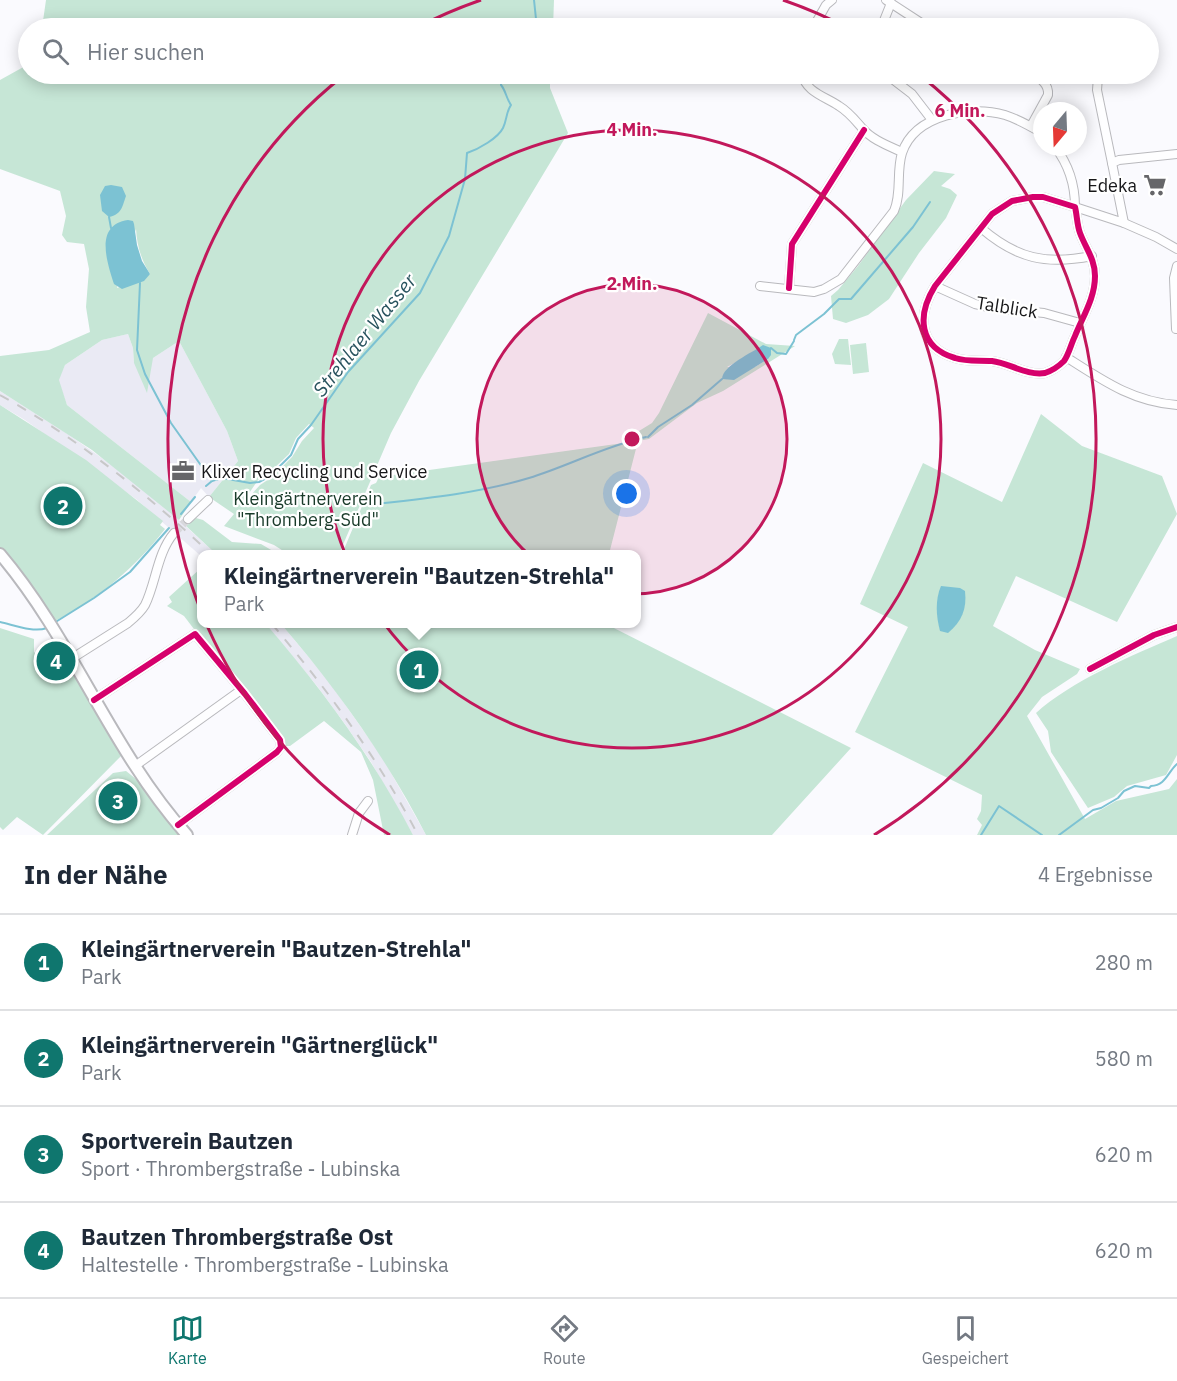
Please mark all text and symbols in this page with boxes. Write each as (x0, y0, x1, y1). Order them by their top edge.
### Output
search box (18, 18, 1159, 84)
icon: search (39, 35, 72, 68)
text: Hier suchen (87, 37, 205, 66)
text: 6 Min. (934, 99, 986, 122)
north arrow (1033, 102, 1087, 156)
text: 4 Min. (606, 118, 658, 141)
supermarket icon: Edeka (1142, 172, 1168, 198)
place label: Edeka (1087, 174, 1137, 197)
water label: Strehlaer Wasser (306, 267, 422, 402)
text: 2 Min. (606, 272, 658, 295)
street label: Talblick (975, 291, 1040, 323)
centre of rings (622, 429, 642, 449)
office icon: Klixer Recycling und Service (170, 458, 196, 484)
place label: Klixer Recycling und Service (201, 460, 428, 483)
your location (612, 479, 641, 508)
pin: 2 (44, 484, 82, 528)
park label: Kleingärtnerverein "Thromberg-Süd" (233, 487, 383, 531)
popup (197, 550, 641, 628)
text: Kleingärtnerverein "Bautzen-Strehla" (224, 561, 614, 590)
text: Park (224, 590, 264, 617)
pin: 4 (36, 638, 76, 684)
pin: 1 (400, 648, 438, 692)
pin: 3 (98, 778, 138, 824)
text: In der Nähe (24, 857, 168, 891)
text: 4 Ergebnisse (1038, 861, 1153, 888)
text: Kleingärtnerverein "Bautzen-Strehla" (81, 934, 471, 963)
text: 1 (38, 949, 50, 976)
text: 280 m (1095, 949, 1153, 976)
text: Park (81, 963, 121, 990)
text: Kleingärtnerverein "Gärtnerglück" (81, 1030, 438, 1059)
text: 2 (38, 1045, 50, 1072)
text: 580 m (1095, 1045, 1153, 1072)
text: Park (81, 1059, 121, 1086)
text: Sportverein Bautzen (81, 1126, 293, 1155)
text: 3 (38, 1141, 50, 1168)
text: 620 m (1095, 1141, 1153, 1168)
text: Sport · Thrombergstraße - Lubinska (81, 1155, 400, 1182)
text: Bautzen Thrombergstraße Ost (81, 1222, 393, 1251)
text: 4 (38, 1237, 50, 1264)
text: 620 m (1095, 1237, 1153, 1264)
text: Haltestelle · Thrombergstraße - Lubinska (81, 1251, 449, 1278)
tab: Karte (168, 1312, 207, 1368)
tab: Route (543, 1312, 585, 1368)
tab: Gespeichert (922, 1312, 1009, 1368)

